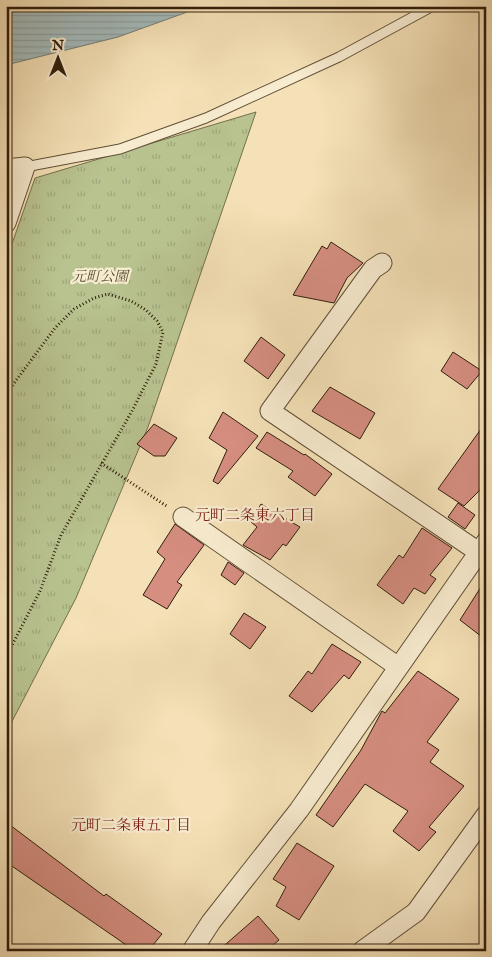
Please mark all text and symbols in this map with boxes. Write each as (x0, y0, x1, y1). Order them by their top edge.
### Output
north arrow (32, 32, 82, 82)
text: N (51, 37, 64, 55)
park label: 元町公園 (72, 268, 130, 286)
district label: 元町二条東六丁目 (195, 506, 315, 525)
district label: 元町二条東五丁目 (71, 816, 191, 835)

